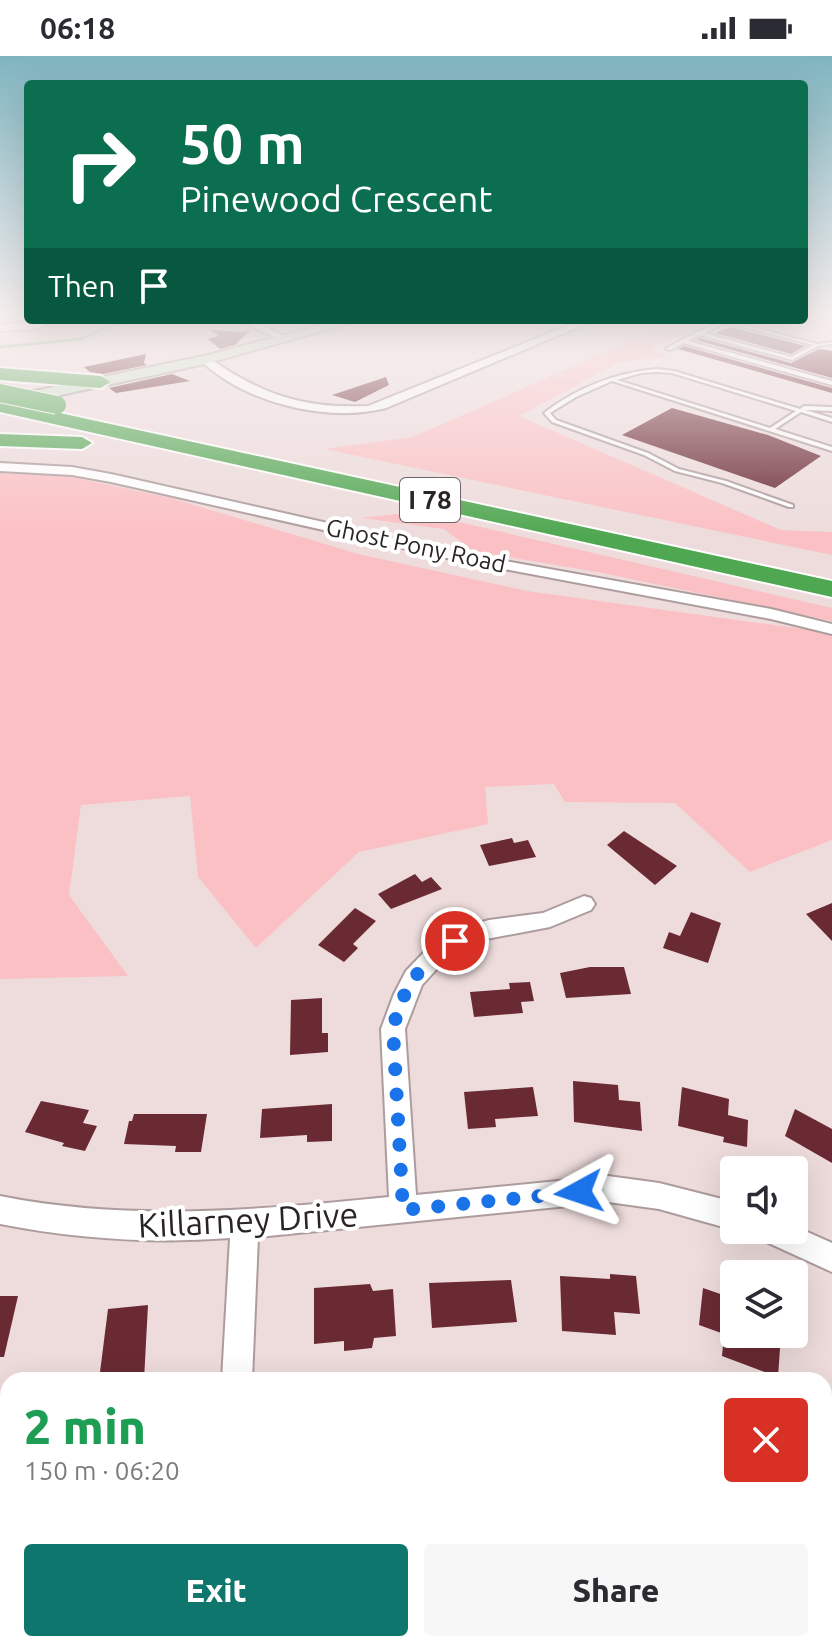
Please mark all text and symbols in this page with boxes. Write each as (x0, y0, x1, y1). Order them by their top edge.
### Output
text: 06:18 (40, 11, 115, 45)
icon: right (48, 112, 152, 216)
text: 50 m (180, 112, 305, 175)
text: Pinewood Crescent (180, 178, 492, 219)
icon: arrive (132, 264, 176, 308)
text: Then (48, 269, 116, 303)
road number: I 78 (400, 478, 460, 522)
street label: Ghost Pony Road (324, 513, 508, 578)
pin (421, 907, 489, 975)
icon: arrive (433, 919, 477, 963)
position arrow (537, 1150, 621, 1234)
map controls (720, 1156, 808, 1348)
button: sound (720, 1156, 808, 1244)
street label: Killarney Drive (137, 1194, 359, 1244)
button: layers (720, 1260, 808, 1348)
button: close (724, 1398, 808, 1482)
text: 2 min (24, 1399, 146, 1453)
text: 150 m · 06:20 (24, 1456, 180, 1485)
button: Exit (24, 1544, 408, 1636)
button: Share (424, 1544, 808, 1636)

